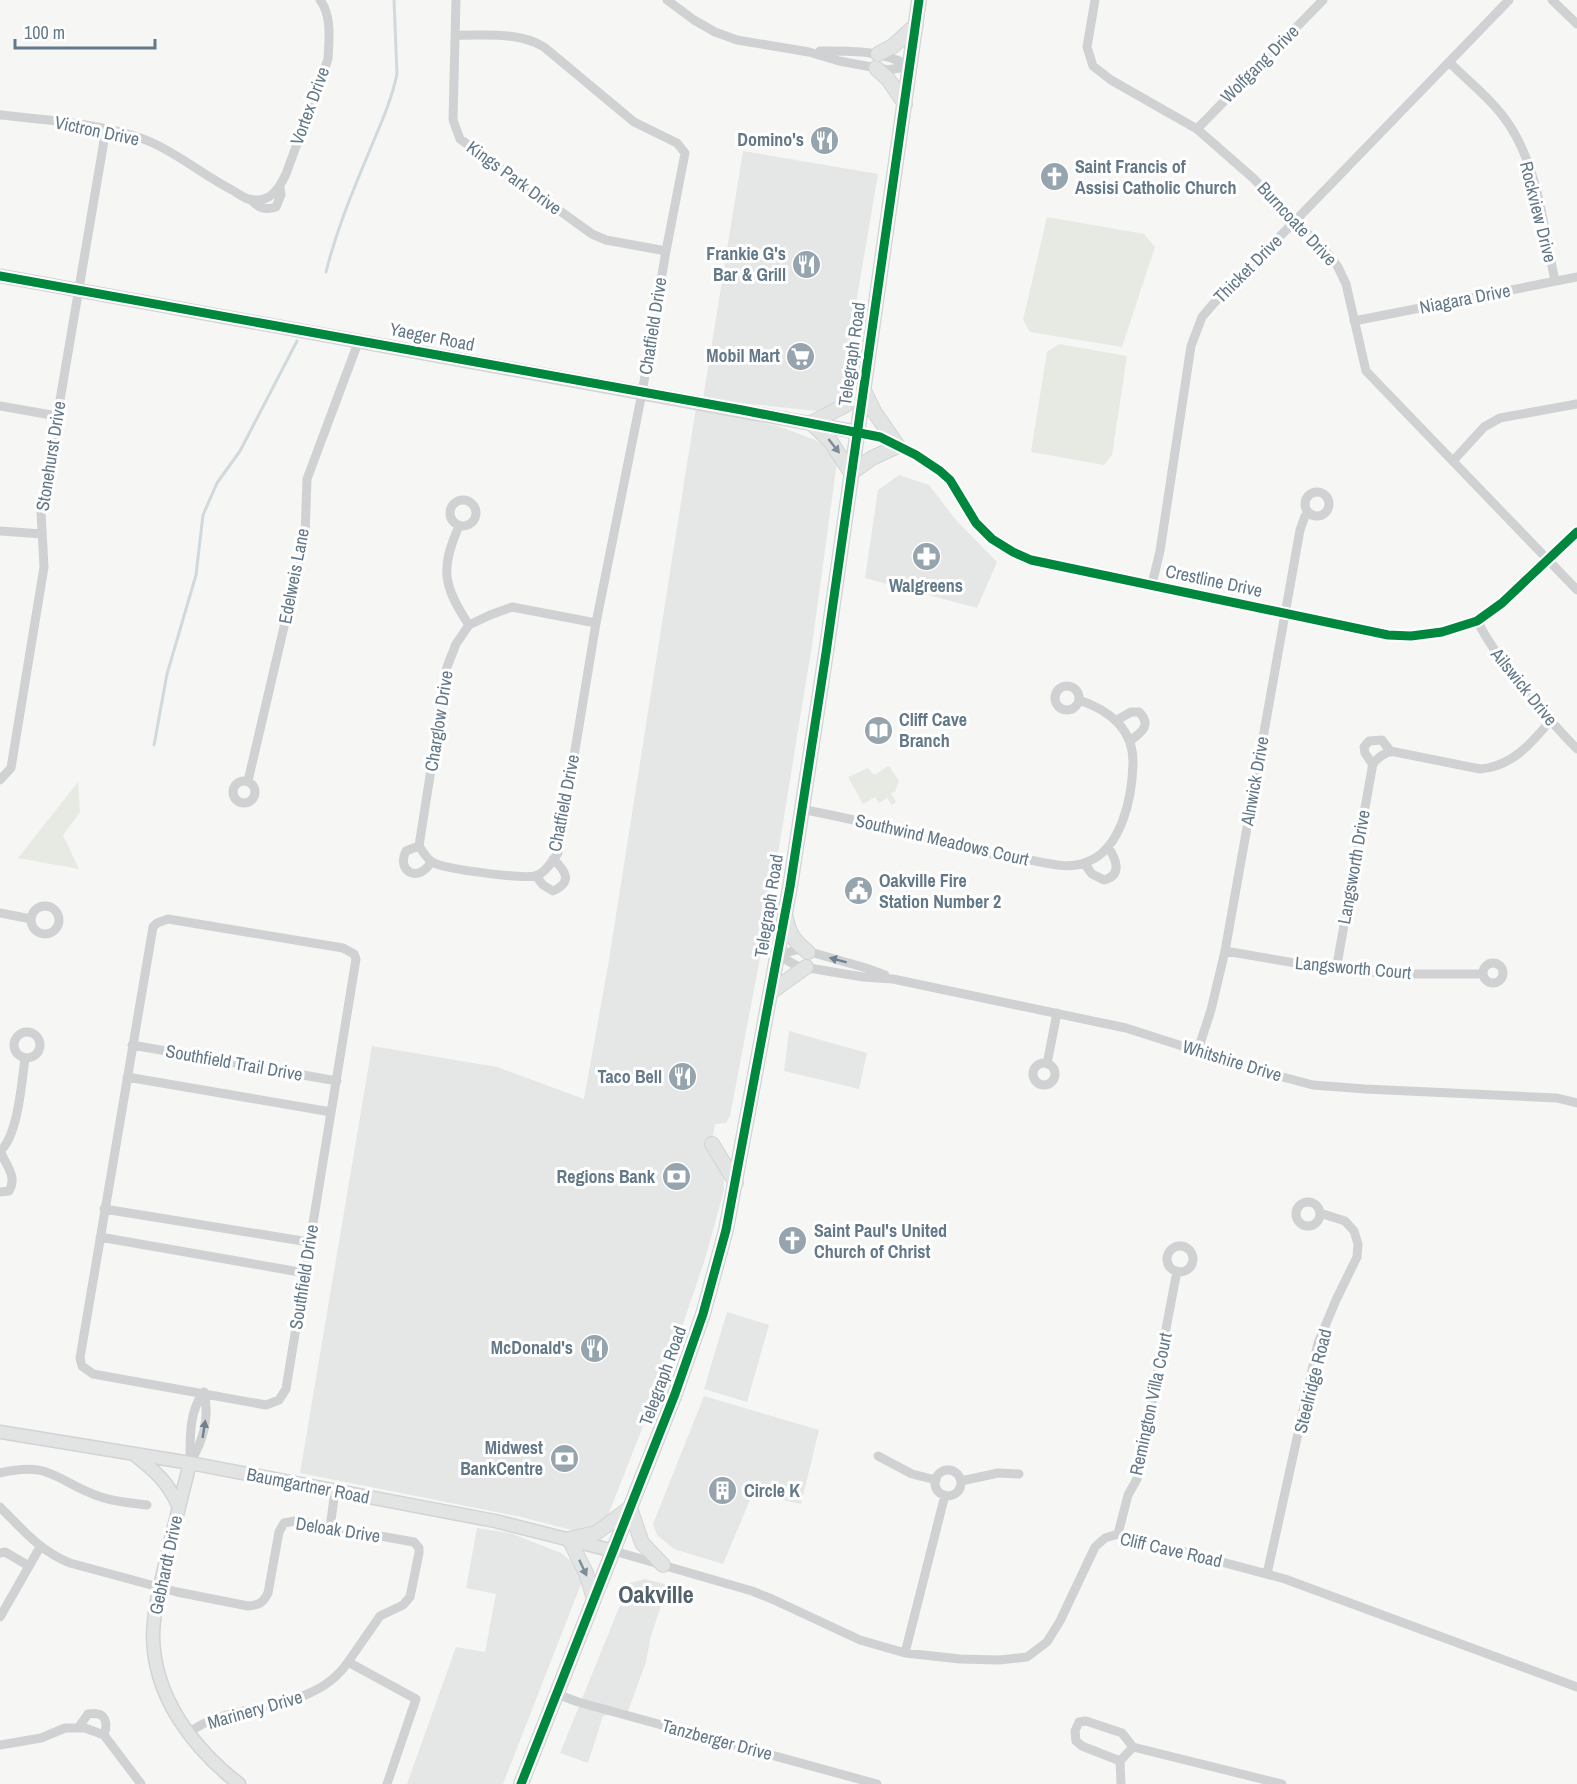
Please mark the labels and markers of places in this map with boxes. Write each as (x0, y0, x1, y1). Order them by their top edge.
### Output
restaurant icon: Domino's (809, 124, 841, 156)
place label: Domino's (737, 127, 804, 152)
place label: Saint Francis of Assisi Catholic Church (1075, 154, 1237, 200)
church icon: Saint Francis of Assisi Catholic Church (1038, 161, 1070, 193)
place label: Frankie G's Bar & Grill (706, 241, 786, 287)
restaurant icon: Frankie G's Bar & Grill (791, 248, 823, 280)
supermarket icon: Mobil Mart (785, 340, 817, 372)
place label: Mobil Mart (706, 343, 780, 368)
pharmacy icon: Walgreens (910, 541, 942, 573)
place label: Walgreens (889, 573, 963, 598)
place label: Cliff Cave Branch (899, 707, 967, 753)
library icon: Cliff Cave Branch (862, 714, 894, 746)
place label: Oakville Fire Station Number 2 (879, 868, 1001, 914)
public building icon: Oakville Fire Station Number 2 (842, 875, 874, 907)
restaurant icon: Taco Bell (667, 1061, 699, 1093)
place label: Taco Bell (597, 1064, 662, 1089)
bank icon: Regions Bank (660, 1161, 692, 1193)
place label: Regions Bank (557, 1164, 656, 1189)
place label: Saint Paul's United Church of Christ (814, 1218, 947, 1264)
church icon: Saint Paul's United Church of Christ (777, 1225, 809, 1257)
restaurant icon: McDonald's (578, 1332, 610, 1364)
place label: McDonald's (491, 1335, 573, 1360)
place label: Midwest BankCentre (460, 1435, 543, 1481)
bank icon: Midwest BankCentre (548, 1442, 580, 1474)
building icon: Circle K (707, 1475, 739, 1507)
place label: Circle K (744, 1478, 800, 1503)

